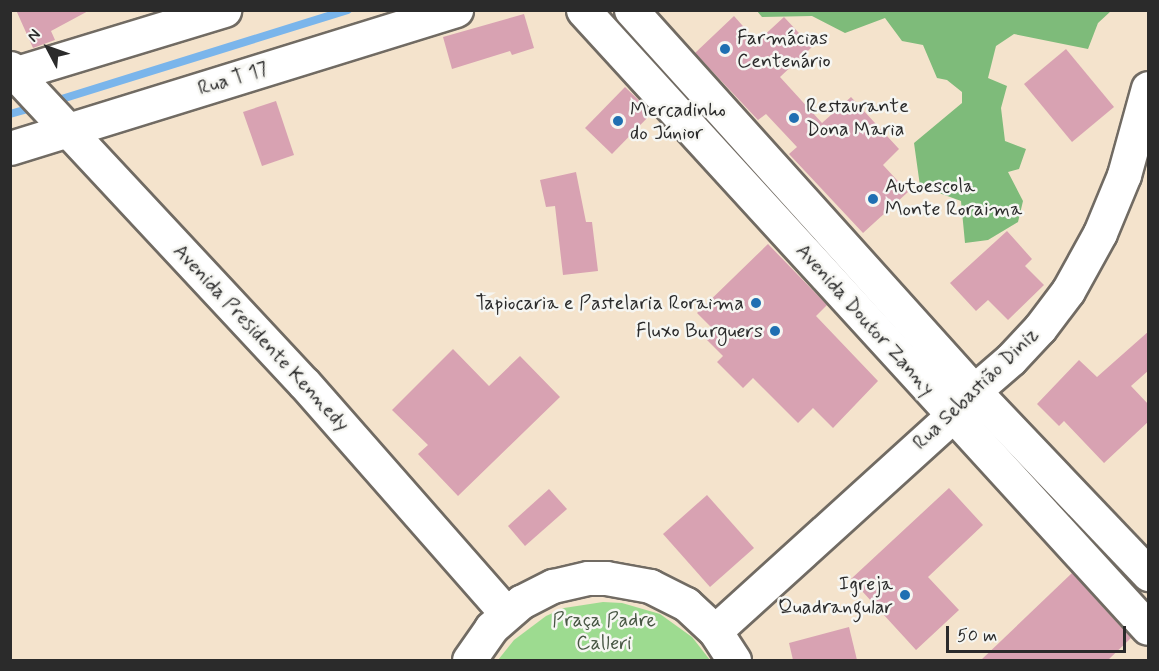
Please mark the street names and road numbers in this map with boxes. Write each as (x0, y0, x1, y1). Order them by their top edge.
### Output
street label: Rua T 17 (195, 57, 271, 101)
street label: Avenida Presidente Kennedy (168, 240, 354, 436)
street label: Avenida Doutor Zanny (792, 241, 938, 399)
street label: Rua Sebastião Diniz (908, 323, 1044, 455)

